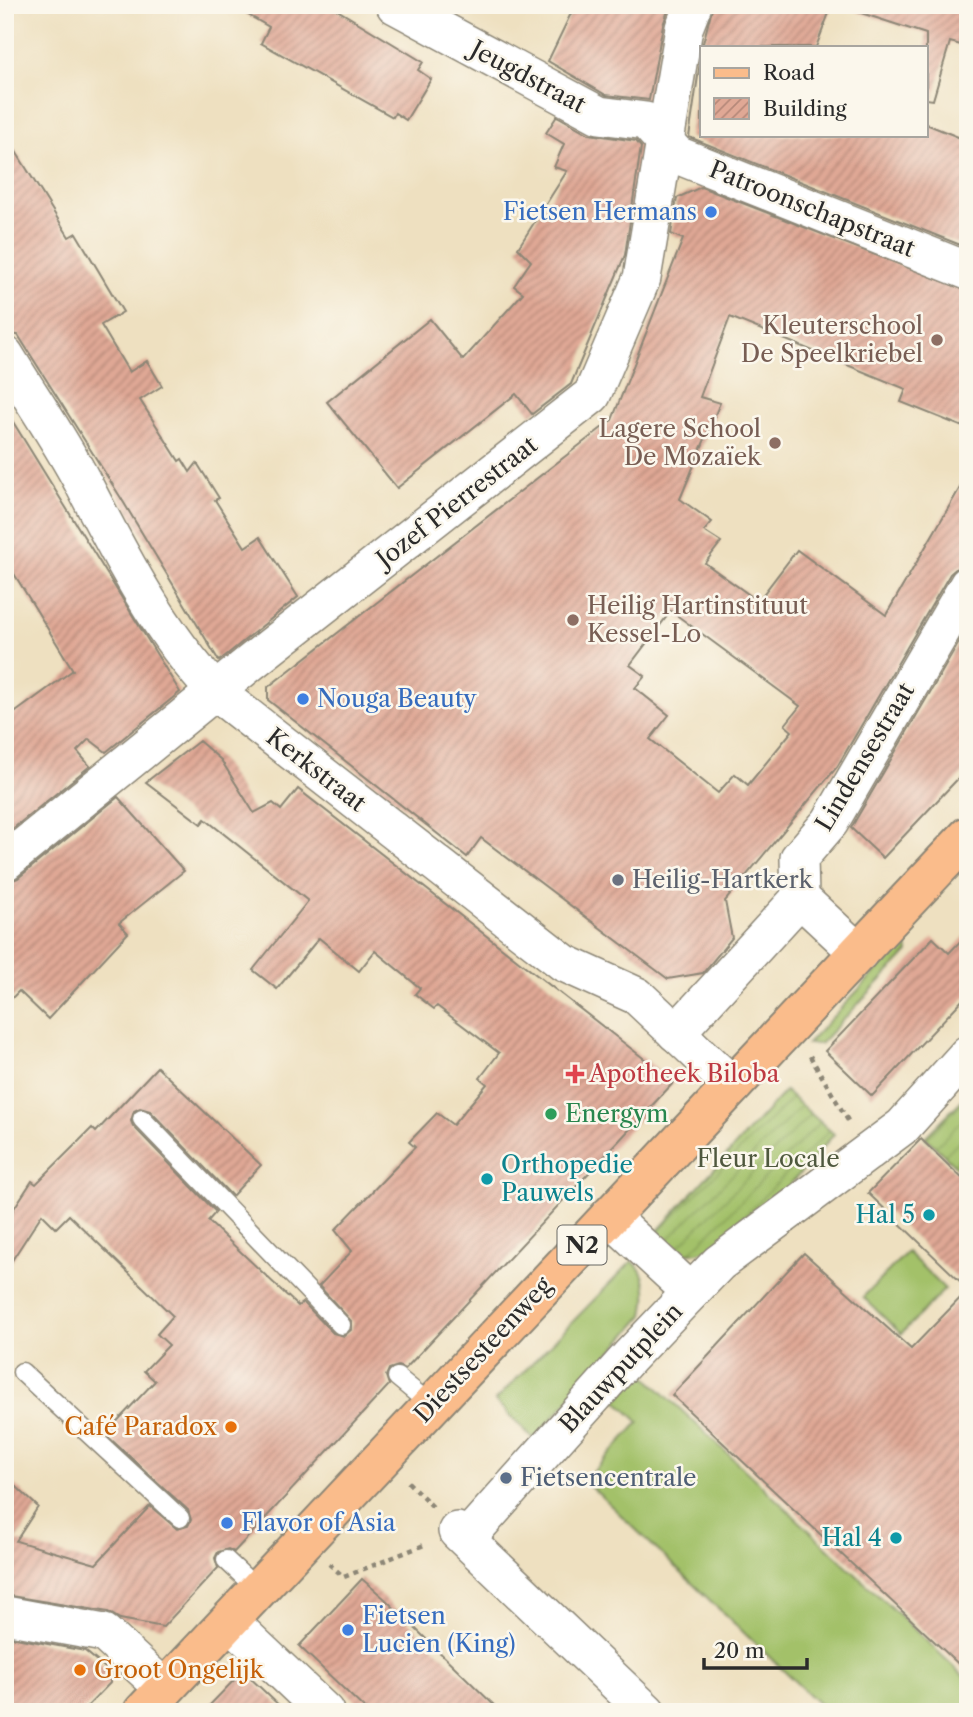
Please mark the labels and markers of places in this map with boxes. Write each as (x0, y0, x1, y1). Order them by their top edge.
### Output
place label: Fietsen Hermans (503, 197, 697, 226)
marker: Fietsen Hermans (703, 204, 719, 220)
place label: Kleuterschool De Speelkriebel (741, 311, 923, 368)
marker: Kleuterschool De Speelkriebel (929, 332, 945, 348)
place label: Lagere School De Mozaïek (598, 414, 762, 471)
marker: Lagere School De Mozaïek (767, 435, 783, 451)
place label: Heilig Hartinstituut Kessel-Lo (587, 591, 808, 648)
marker: Heilig Hartinstituut Kessel-Lo (565, 612, 581, 628)
place label: Nouga Beauty (317, 684, 477, 713)
marker: Nouga Beauty (295, 691, 311, 707)
place label: Heilig-Hartkerk (632, 865, 814, 894)
marker: Heilig-Hartkerk (610, 872, 626, 888)
place label: Apotheek Biloba (588, 1059, 780, 1088)
marker: Apotheek Biloba (567, 1066, 583, 1082)
place label: Energym (565, 1099, 668, 1128)
marker: Energym (543, 1106, 559, 1122)
place label: Orthopedie Pauwels (501, 1150, 633, 1207)
marker: Orthopedie Pauwels (479, 1171, 495, 1187)
place label: Hal 5 (855, 1200, 915, 1229)
marker: Hal 5 (921, 1207, 937, 1223)
place label: Café Paradox (64, 1412, 217, 1441)
marker: Café Paradox (223, 1419, 239, 1435)
place label: Fietsencentrale (520, 1463, 696, 1492)
marker: Fietsencentrale (498, 1470, 514, 1486)
place label: Flavor of Asia (241, 1508, 396, 1537)
marker: Flavor of Asia (219, 1515, 235, 1531)
place label: Hal 4 (822, 1523, 882, 1552)
marker: Hal 4 (888, 1530, 904, 1546)
place label: Fietsen Lucien (King) (362, 1601, 516, 1658)
marker: Fietsen Lucien (King) (340, 1622, 356, 1638)
place label: Groot Ongelijk (94, 1655, 265, 1684)
marker: Groot Ongelijk (72, 1662, 88, 1678)

